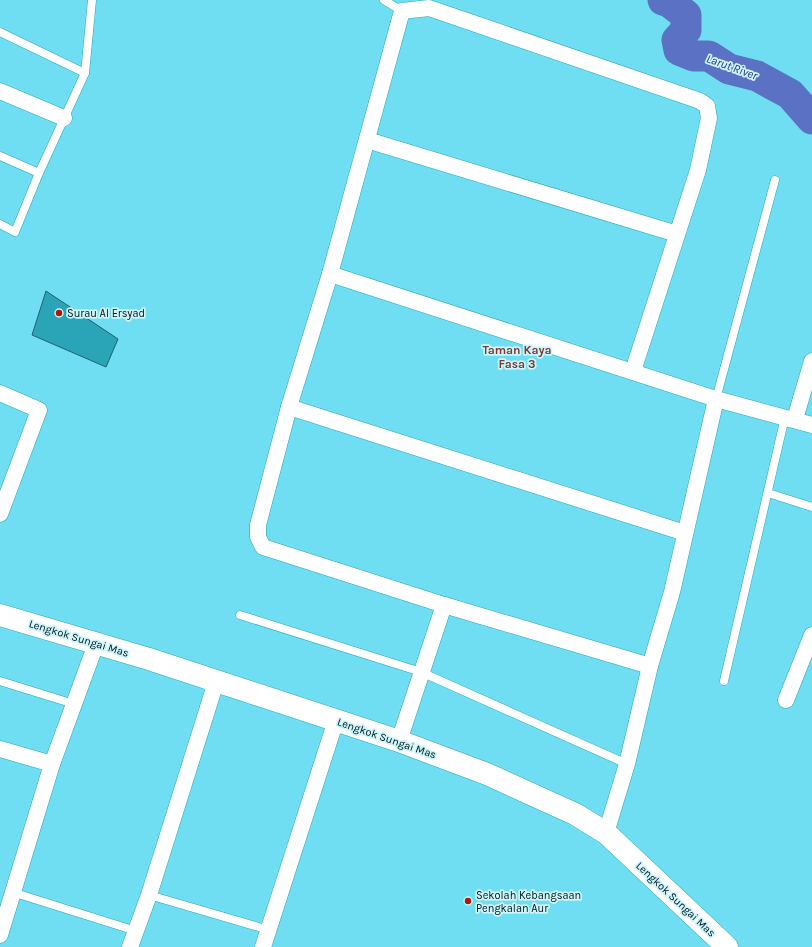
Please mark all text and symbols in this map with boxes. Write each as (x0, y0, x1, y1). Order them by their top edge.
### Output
water label: Larut River (705, 51, 760, 83)
place label: Surau Al Ersyad (67, 307, 145, 320)
marker: Surau Al Ersyad (54, 308, 64, 318)
district label: Taman Kaya Fasa 3 (482, 343, 552, 371)
street label: Lengkok Sungai Mas (27, 617, 131, 660)
street label: Lengkok Sungai Mas (336, 715, 438, 762)
street label: Lengkok Sungai Mas (633, 859, 718, 940)
place label: Sekolah Kebangsaan Pengkalan Aur (476, 889, 581, 915)
marker: Sekolah Kebangsaan Pengkalan Aur (463, 896, 473, 906)

